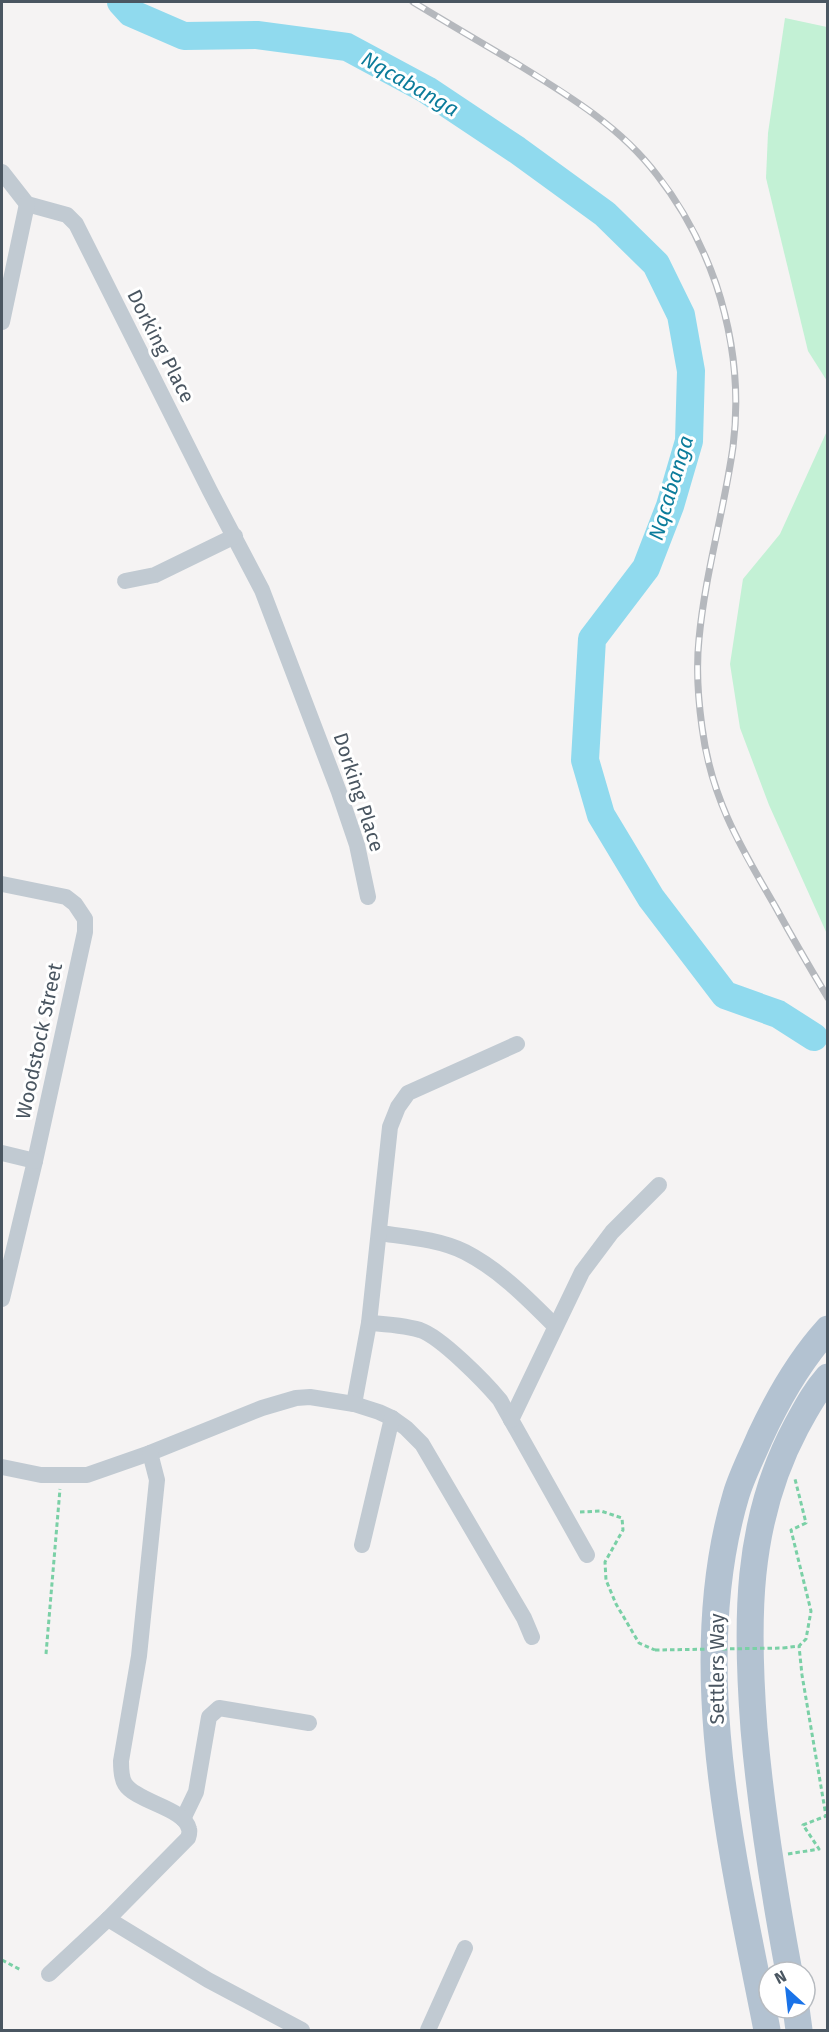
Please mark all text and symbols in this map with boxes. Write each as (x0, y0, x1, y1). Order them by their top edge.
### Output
water label: Nqcabanga (357, 46, 463, 122)
street label: Dorking Place (122, 285, 200, 407)
water label: Nqcabanga (643, 432, 699, 544)
street label: Dorking Place (328, 729, 390, 855)
street label: Woodstock Street (11, 960, 67, 1121)
street label: Settlers Way (705, 1613, 729, 1725)
north arrow (757, 1960, 817, 2020)
text: N (771, 1966, 789, 1988)

